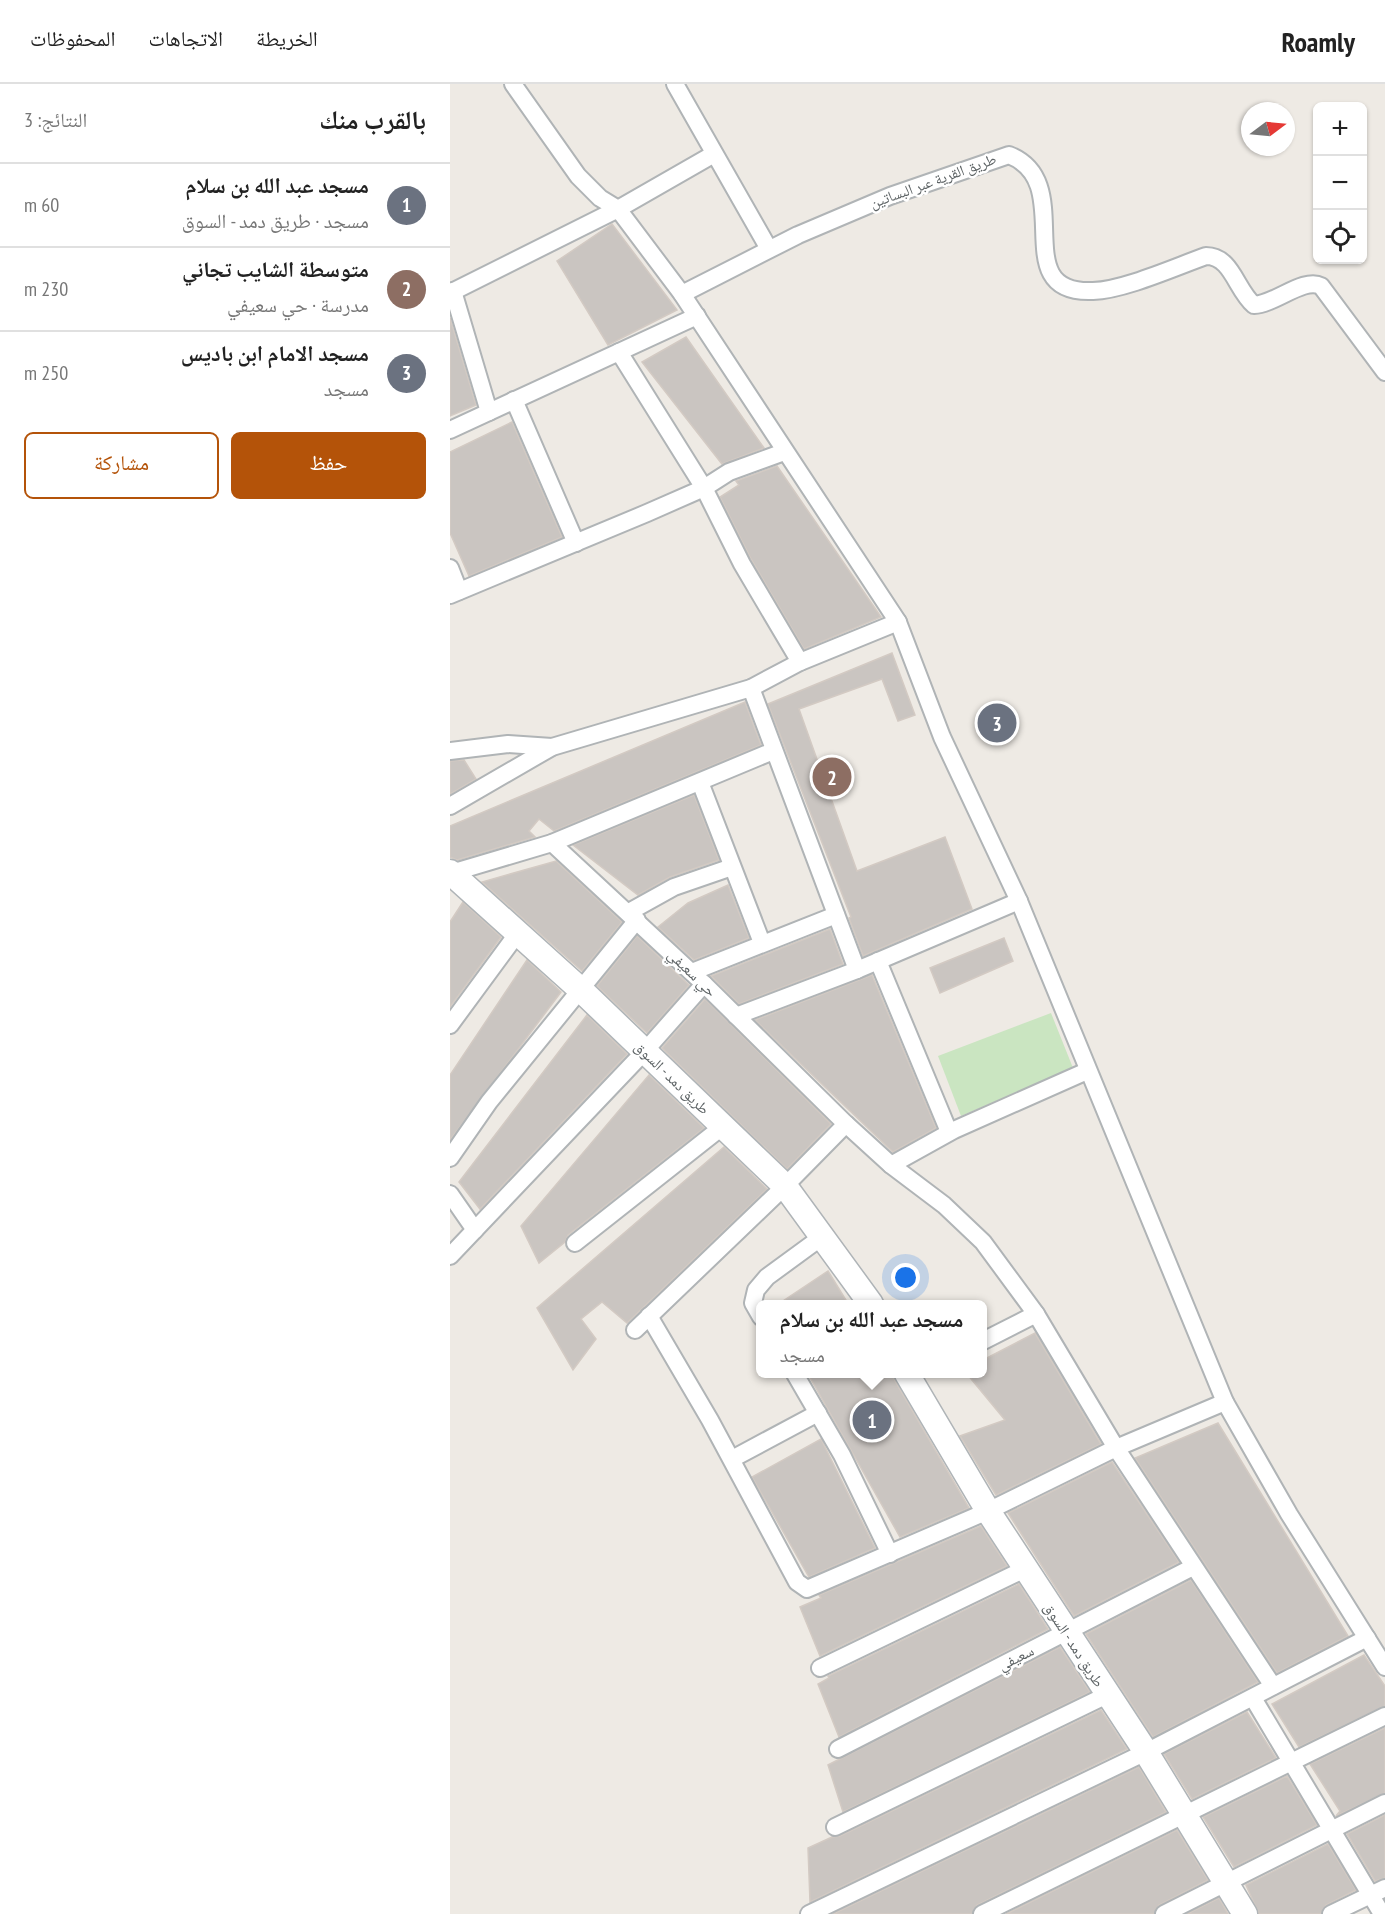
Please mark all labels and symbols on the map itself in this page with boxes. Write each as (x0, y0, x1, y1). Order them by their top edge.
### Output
north arrow (1241, 102, 1295, 156)
street label: طريق القرية عبر البساتين (867, 149, 999, 213)
pin: 3 (978, 700, 1016, 746)
pin: 2 (812, 754, 851, 800)
street label: حي سعيفي (662, 945, 721, 1003)
street label: طريق دمد - السوق (630, 1037, 714, 1119)
your location (891, 1263, 920, 1292)
pin: 1 (852, 1398, 892, 1442)
street label: طريق دمد - السوق (1039, 1599, 1109, 1691)
street label: سعيفي (995, 1640, 1038, 1677)

